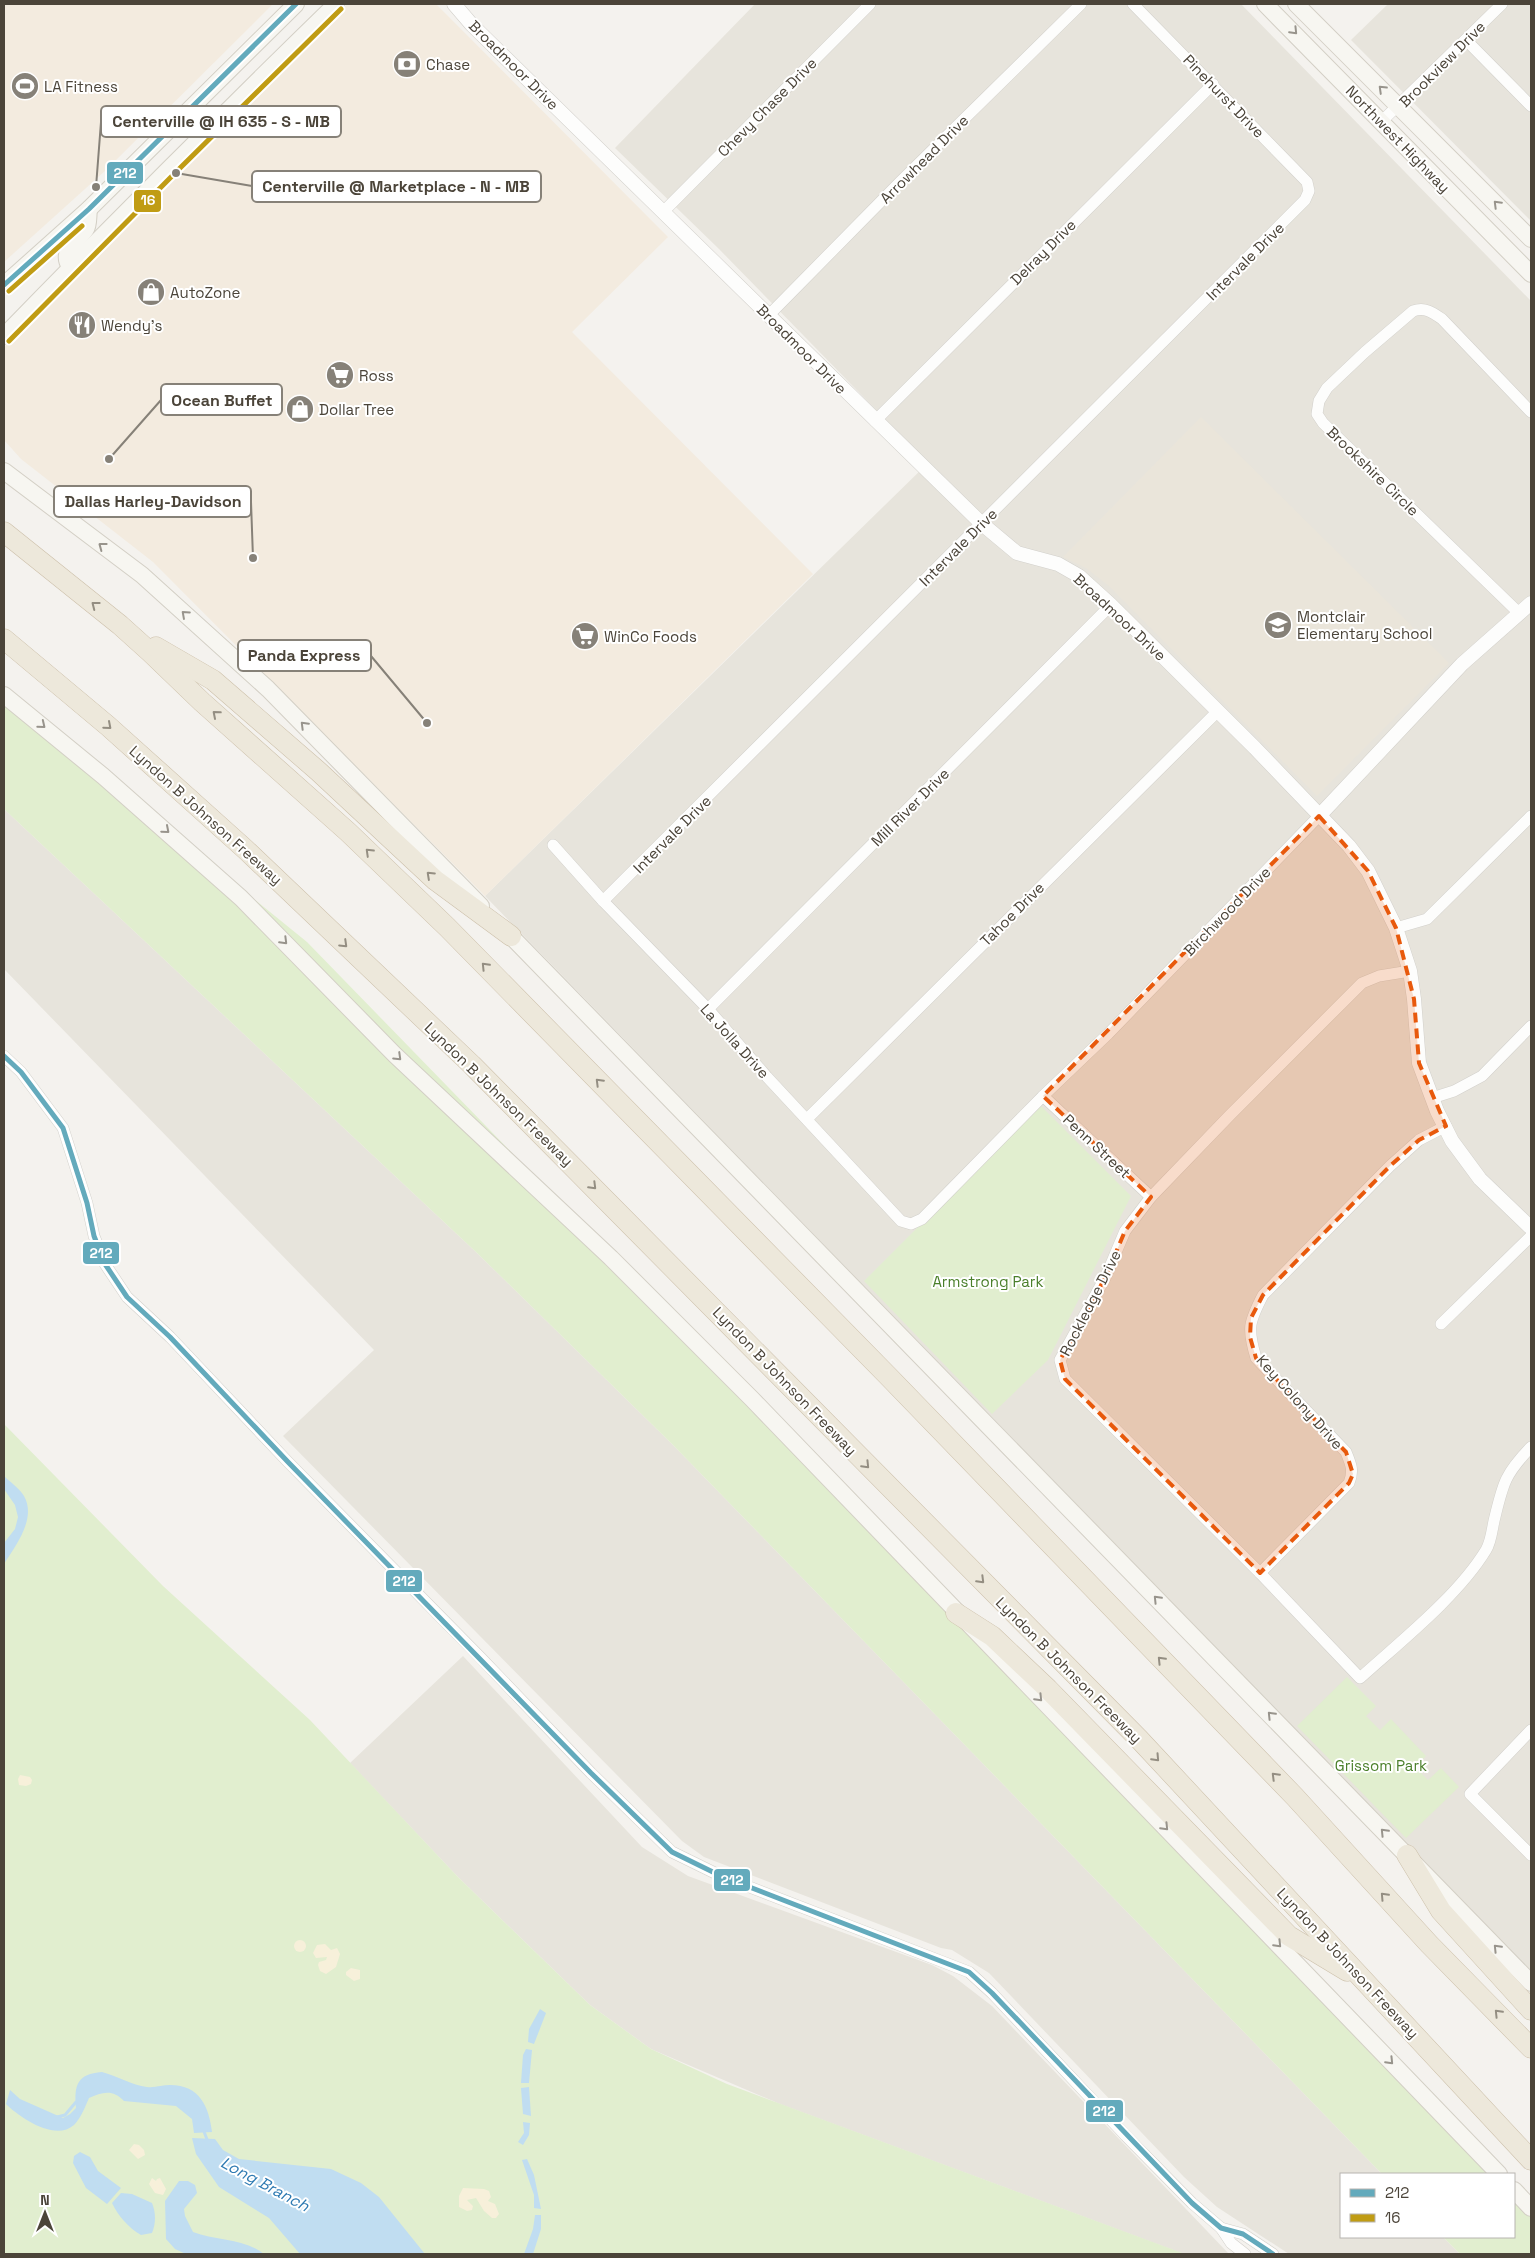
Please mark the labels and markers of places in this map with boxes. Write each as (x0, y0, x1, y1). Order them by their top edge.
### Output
bank icon: Chase (392, 49, 422, 79)
place label: Chase (426, 55, 470, 74)
sports icon: LA Fitness (10, 71, 40, 101)
place label: LA Fitness (44, 77, 118, 96)
callout: Centerville @ IH 635 - S - MB (101, 106, 341, 137)
callout: Centerville @ Marketplace - N - MB (252, 171, 541, 202)
shop icon: AutoZone (136, 277, 166, 307)
place label: AutoZone (170, 283, 240, 302)
restaurant icon: Wendy's (67, 310, 97, 340)
place label: Wendy's (101, 316, 163, 335)
supermarket icon: Ross (325, 360, 355, 390)
place label: Ross (359, 366, 394, 385)
callout: Ocean Buffet (161, 384, 282, 415)
shop icon: Dollar Tree (285, 394, 315, 424)
place label: Dollar Tree (319, 400, 394, 419)
callout: Dallas Harley-Davidson (54, 486, 251, 517)
place label: Montclair Elementary School (1297, 607, 1433, 643)
school or university icon: Montclair Elementary School (1263, 610, 1293, 640)
supermarket icon: WinCo Foods (570, 621, 600, 651)
place label: WinCo Foods (604, 627, 697, 646)
callout: Panda Express (238, 640, 371, 671)

